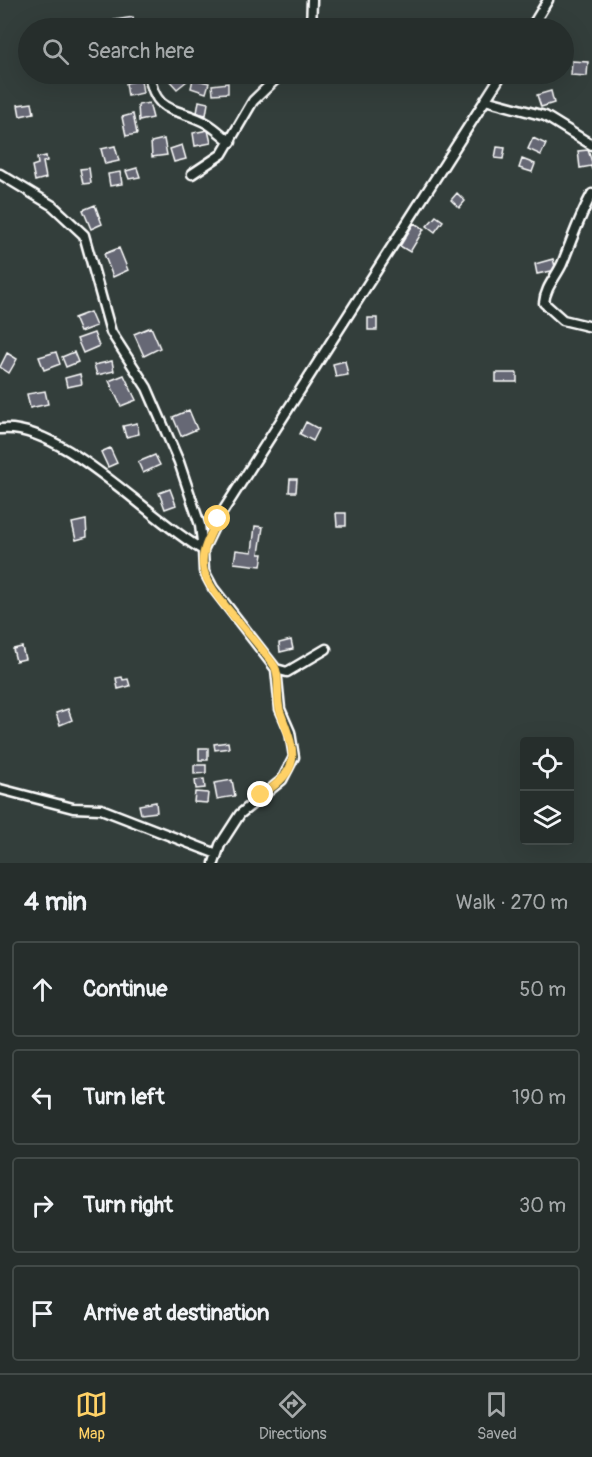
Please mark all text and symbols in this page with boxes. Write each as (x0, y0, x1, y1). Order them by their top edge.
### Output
search box (18, 18, 574, 84)
icon: search (39, 35, 72, 68)
text: Search here (87, 37, 194, 65)
route start (204, 505, 230, 531)
map controls (520, 737, 574, 845)
button: locate (520, 737, 574, 791)
route end (247, 781, 273, 807)
button: layers (520, 791, 574, 845)
text: 4 min (24, 886, 87, 918)
text: Walk · 270 m (456, 890, 568, 915)
icon: ahead (26, 973, 59, 1006)
text: Continue (83, 975, 167, 1003)
text: 50 m (519, 977, 566, 1002)
icon: left (26, 1081, 59, 1114)
text: Turn left (83, 1083, 165, 1111)
text: 190 m (512, 1085, 566, 1110)
icon: right (26, 1189, 59, 1222)
text: Turn right (83, 1191, 173, 1219)
text: 30 m (519, 1193, 566, 1218)
icon: arrive (26, 1297, 59, 1330)
text: Arrive at destination (83, 1299, 269, 1327)
tab: Map (75, 1388, 108, 1444)
tab: Directions (259, 1388, 327, 1444)
tab: Saved (477, 1388, 517, 1444)

